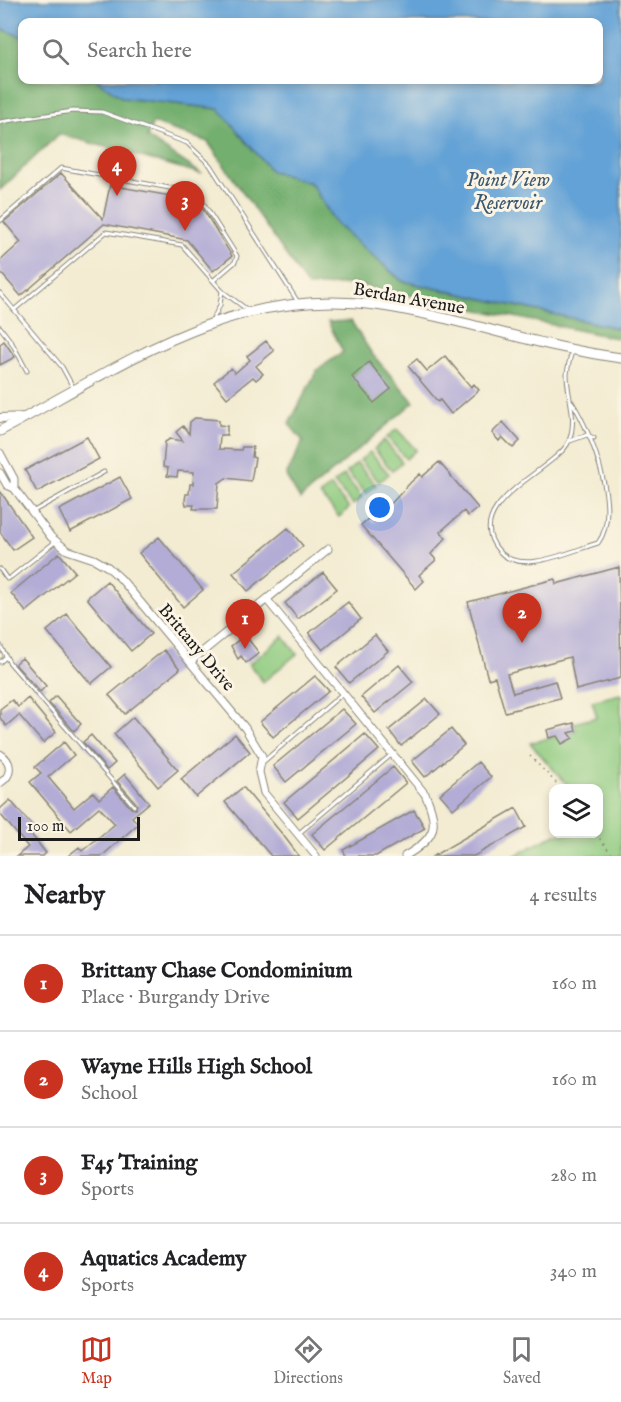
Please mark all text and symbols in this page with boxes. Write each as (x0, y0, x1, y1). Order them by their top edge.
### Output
search box (18, 18, 603, 84)
icon: search (39, 35, 72, 68)
text: Search here (87, 37, 192, 65)
pin: 4 (98, 146, 136, 196)
water label: Point View Reservoir (466, 168, 550, 216)
pin: 3 (166, 182, 204, 231)
street label: Berdan Avenue (351, 278, 466, 321)
your location (365, 493, 394, 522)
pin: 2 (502, 594, 542, 643)
street label: Brittany Drive (152, 599, 239, 697)
pin: 1 (226, 600, 264, 649)
map controls (549, 784, 603, 838)
button: layers (549, 784, 603, 838)
scale bar (18, 814, 140, 842)
text: 100 m (27, 817, 64, 837)
text: Nearby (24, 879, 105, 912)
text: 4 results (530, 883, 597, 908)
text: Brittany Chase Condominium (81, 957, 352, 985)
text: 1 (40, 971, 47, 996)
text: 160 m (551, 971, 597, 996)
text: Place · Burgandy Drive (81, 985, 270, 1010)
text: Wayne Hills High School (81, 1053, 312, 1081)
text: 2 (39, 1067, 48, 1092)
text: 160 m (551, 1067, 597, 1092)
text: School (81, 1081, 137, 1106)
text: F45 Training (81, 1149, 198, 1177)
text: 3 (40, 1163, 47, 1188)
text: 280 m (550, 1163, 597, 1188)
text: Sports (81, 1177, 134, 1202)
text: Aquatics Academy (81, 1245, 246, 1273)
text: 4 (39, 1259, 48, 1284)
text: 340 m (550, 1259, 597, 1284)
text: Sports (81, 1273, 134, 1298)
tab: Map (80, 1333, 113, 1389)
tab: Directions (273, 1333, 343, 1389)
tab: Saved (503, 1333, 541, 1389)

